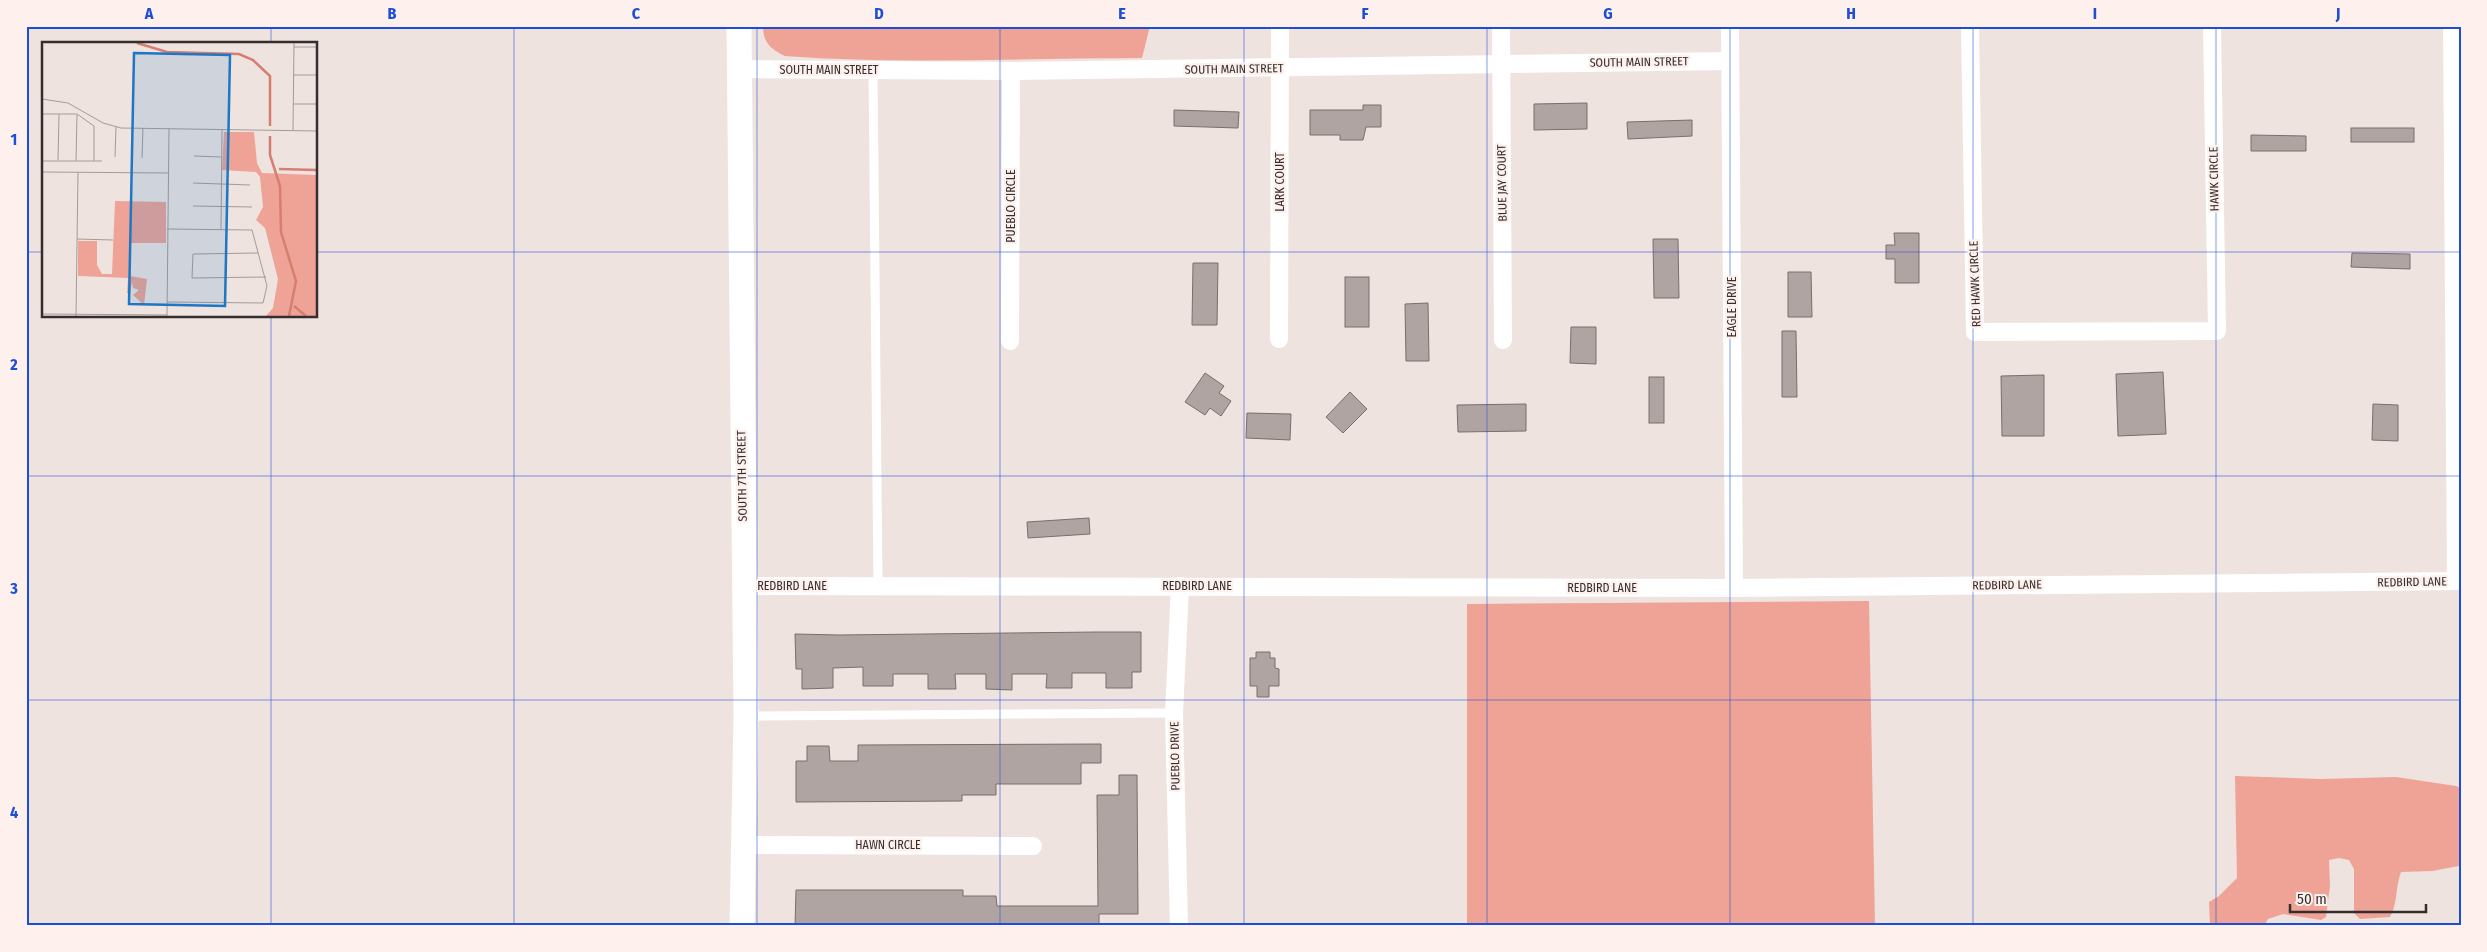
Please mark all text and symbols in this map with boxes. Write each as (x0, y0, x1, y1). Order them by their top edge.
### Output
text: A (144, 4, 154, 23)
text: B (388, 4, 397, 23)
text: C (632, 4, 641, 23)
text: D (874, 4, 884, 23)
text: E (1118, 4, 1126, 23)
text: F (1361, 4, 1369, 23)
text: G (1603, 4, 1613, 23)
text: H (1846, 4, 1856, 23)
text: I (2093, 4, 2097, 23)
text: J (2335, 4, 2340, 23)
inset map (42, 42, 318, 318)
street label: SOUTH MAIN STREET (1589, 54, 1689, 70)
street label: SOUTH MAIN STREET (1184, 61, 1284, 77)
street label: SOUTH MAIN STREET (780, 63, 879, 77)
text: 1 (11, 130, 17, 149)
street label: BLUE JAY COURT (1494, 144, 1510, 222)
street label: HAWK CIRCLE (2206, 146, 2222, 211)
street label: LARK COURT (1273, 152, 1287, 212)
street label: PUEBLO CIRCLE (1004, 169, 1018, 243)
street label: RED HAWK CIRCLE (1966, 240, 1984, 327)
street label: EAGLE DRIVE (1725, 276, 1739, 337)
text: 2 (9, 355, 18, 374)
street label: SOUTH 7TH STREET (734, 430, 750, 522)
street label: REDBIRD LANE (2377, 574, 2447, 590)
street label: REDBIRD LANE (1972, 577, 2042, 593)
text: 3 (9, 579, 18, 598)
street label: REDBIRD LANE (757, 579, 827, 593)
street label: REDBIRD LANE (1162, 579, 1232, 593)
street label: REDBIRD LANE (1567, 581, 1637, 595)
street label: PUEBLO DRIVE (1167, 721, 1183, 791)
text: 4 (10, 803, 18, 822)
street label: HAWN CIRCLE (855, 838, 921, 852)
scale bar (2290, 882, 2426, 914)
text: 50 m (2297, 890, 2327, 908)

